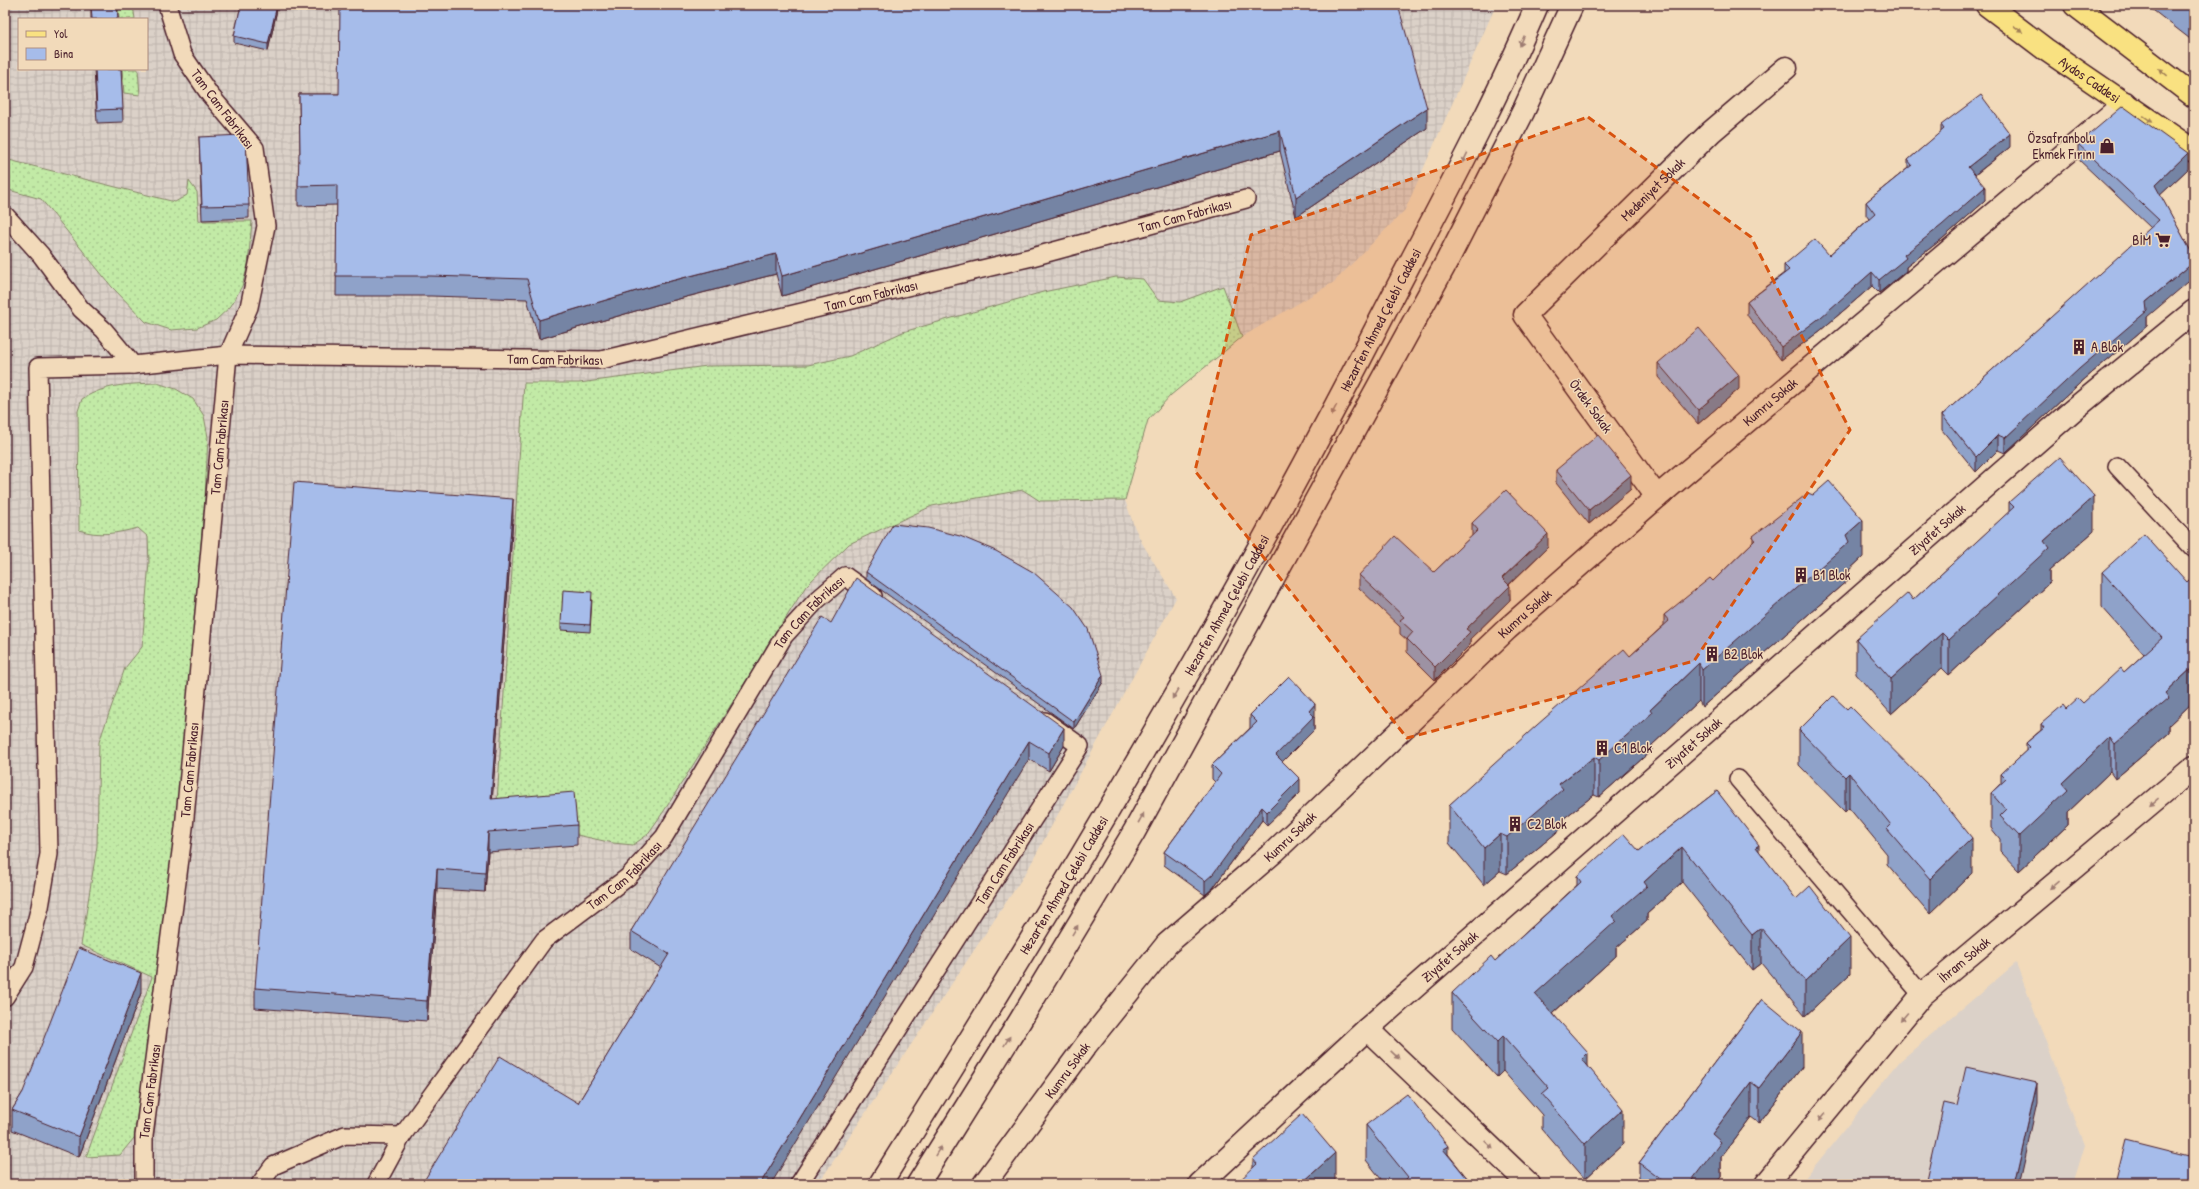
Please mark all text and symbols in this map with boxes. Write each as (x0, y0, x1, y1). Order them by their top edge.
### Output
legend (18, 18, 148, 70)
text: Yol (54, 25, 68, 42)
one-way arrow (2013, 25, 2024, 33)
one-way arrow (1518, 35, 1524, 47)
text: Bina (54, 45, 73, 62)
street label: Aydos Caddesi (2055, 51, 2125, 107)
street label: Tam Cam Fabrikası (187, 65, 260, 153)
one-way arrow (2158, 68, 2169, 76)
one-way arrow (2143, 115, 2153, 123)
place label: Özsafranbolu Ekmek Fırını (2027, 128, 2095, 163)
shop icon: Özsafranbolu Ekmek Fırını (2098, 137, 2116, 155)
one-way arrow (1462, 152, 1468, 164)
street label: Medeniyet Sokak (1616, 153, 1689, 225)
street label: Tam Cam Fabrikası (1136, 193, 1234, 237)
place label: BİM (2132, 230, 2151, 249)
supermarket icon: BİM (2154, 231, 2172, 249)
street label: Hezarfen Ahmed Çelebi Caddesi (1335, 245, 1425, 394)
street label: Tam Cam Fabrikası (822, 275, 920, 315)
place label: A Blok (2091, 337, 2124, 356)
building icon: A Blok (2070, 338, 2088, 356)
street label: Tam Cam Fabrikası (507, 349, 605, 369)
street label: Kumru Sokak (1738, 373, 1801, 430)
street label: Ördek Sokak (1565, 375, 1618, 437)
street label: Tam Cam Fabrikası (205, 399, 233, 496)
one-way arrow (1331, 404, 1338, 416)
street label: Ziyafet Sokak (1904, 499, 1969, 559)
street label: Hezarfen Ahmed Çelebi Caddesi (1179, 531, 1273, 679)
place label: B1 Blok (1813, 565, 1851, 584)
building icon: B1 Blok (1792, 566, 1810, 584)
street label: Tam Cam Fabrikası (769, 571, 848, 652)
street label: Kumru Sokak (1493, 584, 1555, 642)
place label: B2 Blok (1724, 644, 1763, 663)
building icon: B2 Blok (1703, 645, 1721, 663)
one-way arrow (1171, 688, 1178, 700)
street label: Ziyafet Sokak (1661, 712, 1726, 773)
street label: Tam Cam Fabrikası (175, 721, 203, 818)
place label: C1 Blok (1614, 738, 1652, 757)
building icon: C1 Blok (1593, 739, 1611, 757)
one-way arrow (2149, 797, 2160, 806)
street label: Kumru Sokak (1259, 807, 1320, 866)
street label: Hezarfen Ahmed Çelebi Caddesi (1014, 812, 1112, 958)
one-way arrow (1138, 812, 1145, 824)
place label: C2 Blok (1527, 814, 1567, 833)
building icon: C2 Blok (1506, 815, 1524, 833)
street label: Tam Cam Fabrikası (970, 818, 1038, 908)
street label: Tam Cam Fabrikası (582, 836, 666, 914)
one-way arrow (2049, 881, 2060, 890)
one-way arrow (1071, 924, 1078, 936)
street label: Ziyafet Sokak (1417, 926, 1482, 986)
street label: İhram Sokak (1934, 932, 1994, 987)
one-way arrow (1900, 1011, 1909, 1022)
one-way arrow (1004, 1035, 1011, 1047)
street label: Kumru Sokak (1040, 1038, 1094, 1102)
street label: Tam Cam Fabrikası (134, 1043, 165, 1140)
one-way arrow (1390, 1051, 1400, 1060)
one-way arrow (1817, 1112, 1826, 1122)
one-way arrow (1484, 1140, 1494, 1150)
one-way arrow (935, 1145, 942, 1157)

